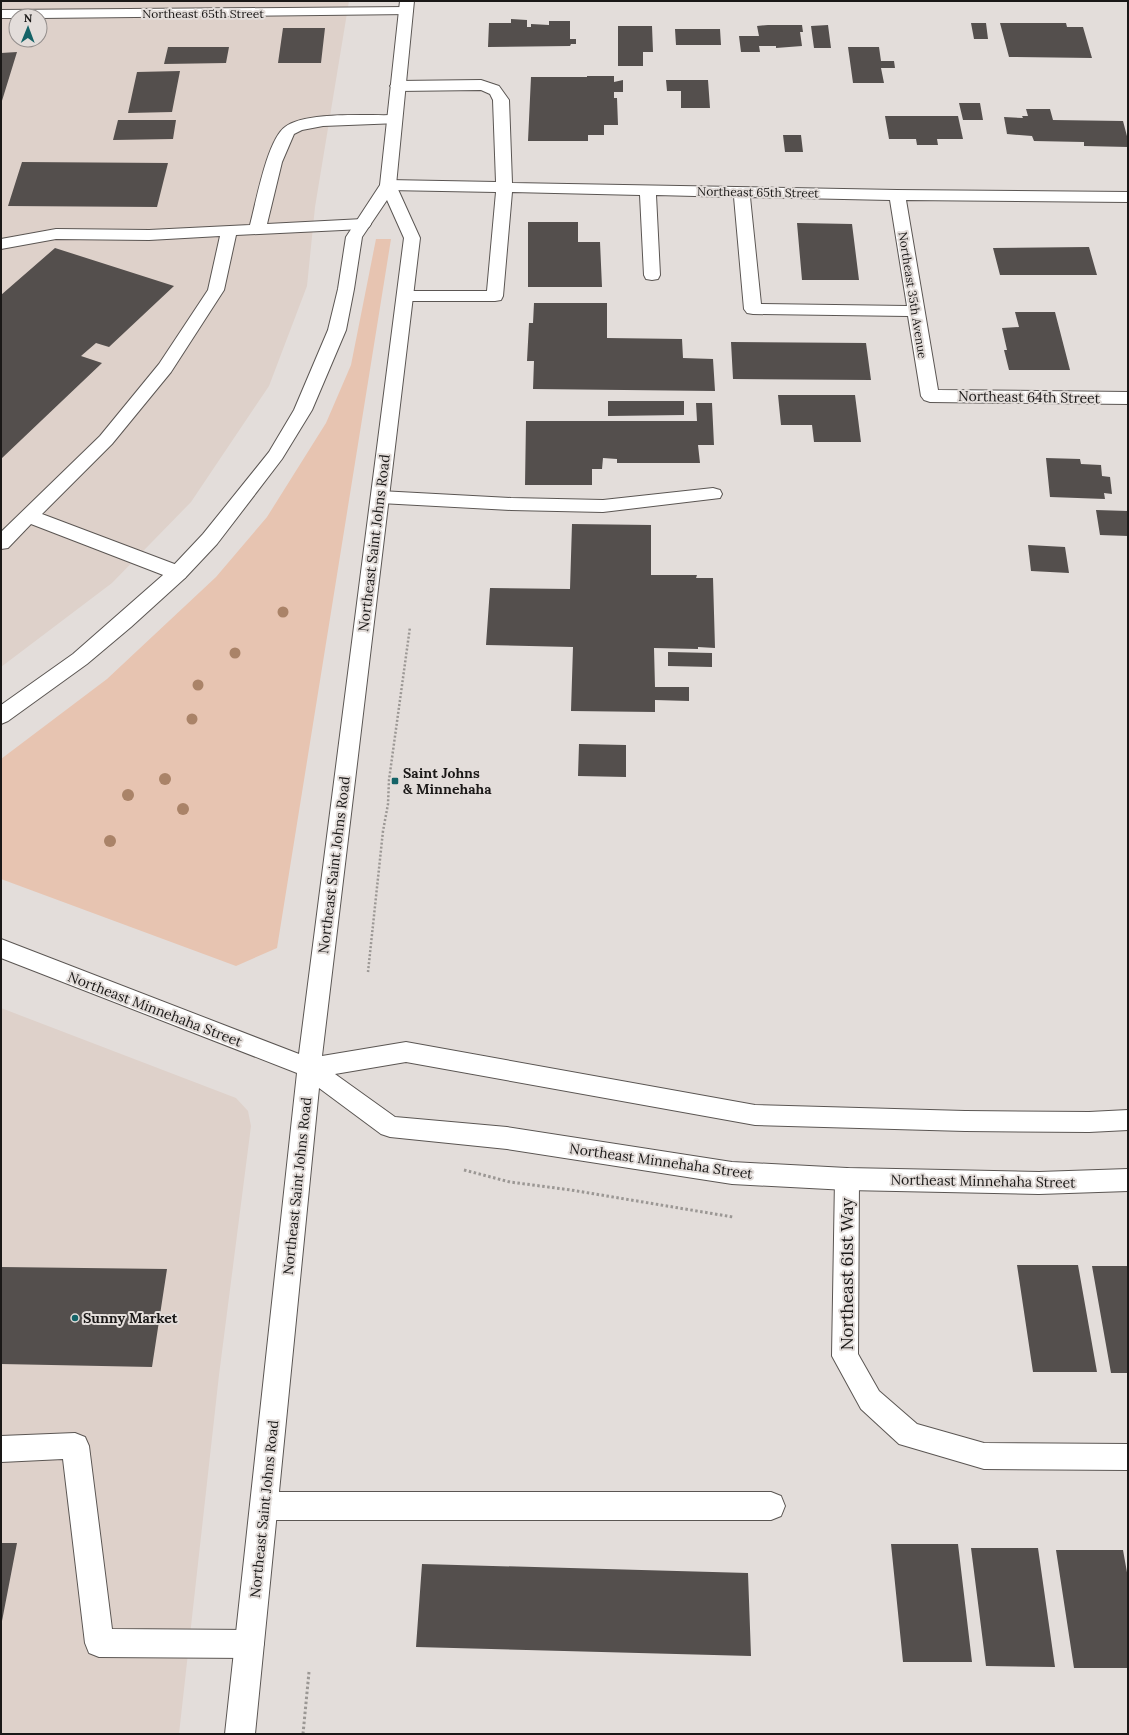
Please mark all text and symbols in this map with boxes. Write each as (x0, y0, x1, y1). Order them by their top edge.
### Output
street label: Northeast 65th Street (142, 6, 264, 21)
north arrow (8, 8, 48, 48)
text: N (24, 11, 33, 25)
street label: Northeast 65th Street (697, 183, 819, 201)
street label: Northeast 35th Avenue (896, 231, 931, 360)
street label: Northeast 64th Street (958, 387, 1101, 407)
street label: Northeast Saint Johns Road (354, 453, 394, 633)
place label: Saint Johns & Minnehaha (403, 764, 492, 798)
street label: Northeast Saint Johns Road (314, 775, 354, 955)
marker: Saint Johns & Minnehaha (390, 776, 400, 786)
street label: Northeast Minnehaha Street (65, 967, 245, 1051)
street label: Northeast Saint Johns Road (279, 1096, 315, 1276)
street label: Northeast Minnehaha Street (568, 1139, 754, 1183)
street label: Northeast Minnehaha Street (890, 1170, 1076, 1192)
street label: Northeast 61st Way (836, 1198, 858, 1350)
place label: Sunny Market (83, 1309, 178, 1327)
marker: Sunny Market (70, 1313, 80, 1323)
street label: Northeast Saint Johns Road (246, 1419, 282, 1599)

